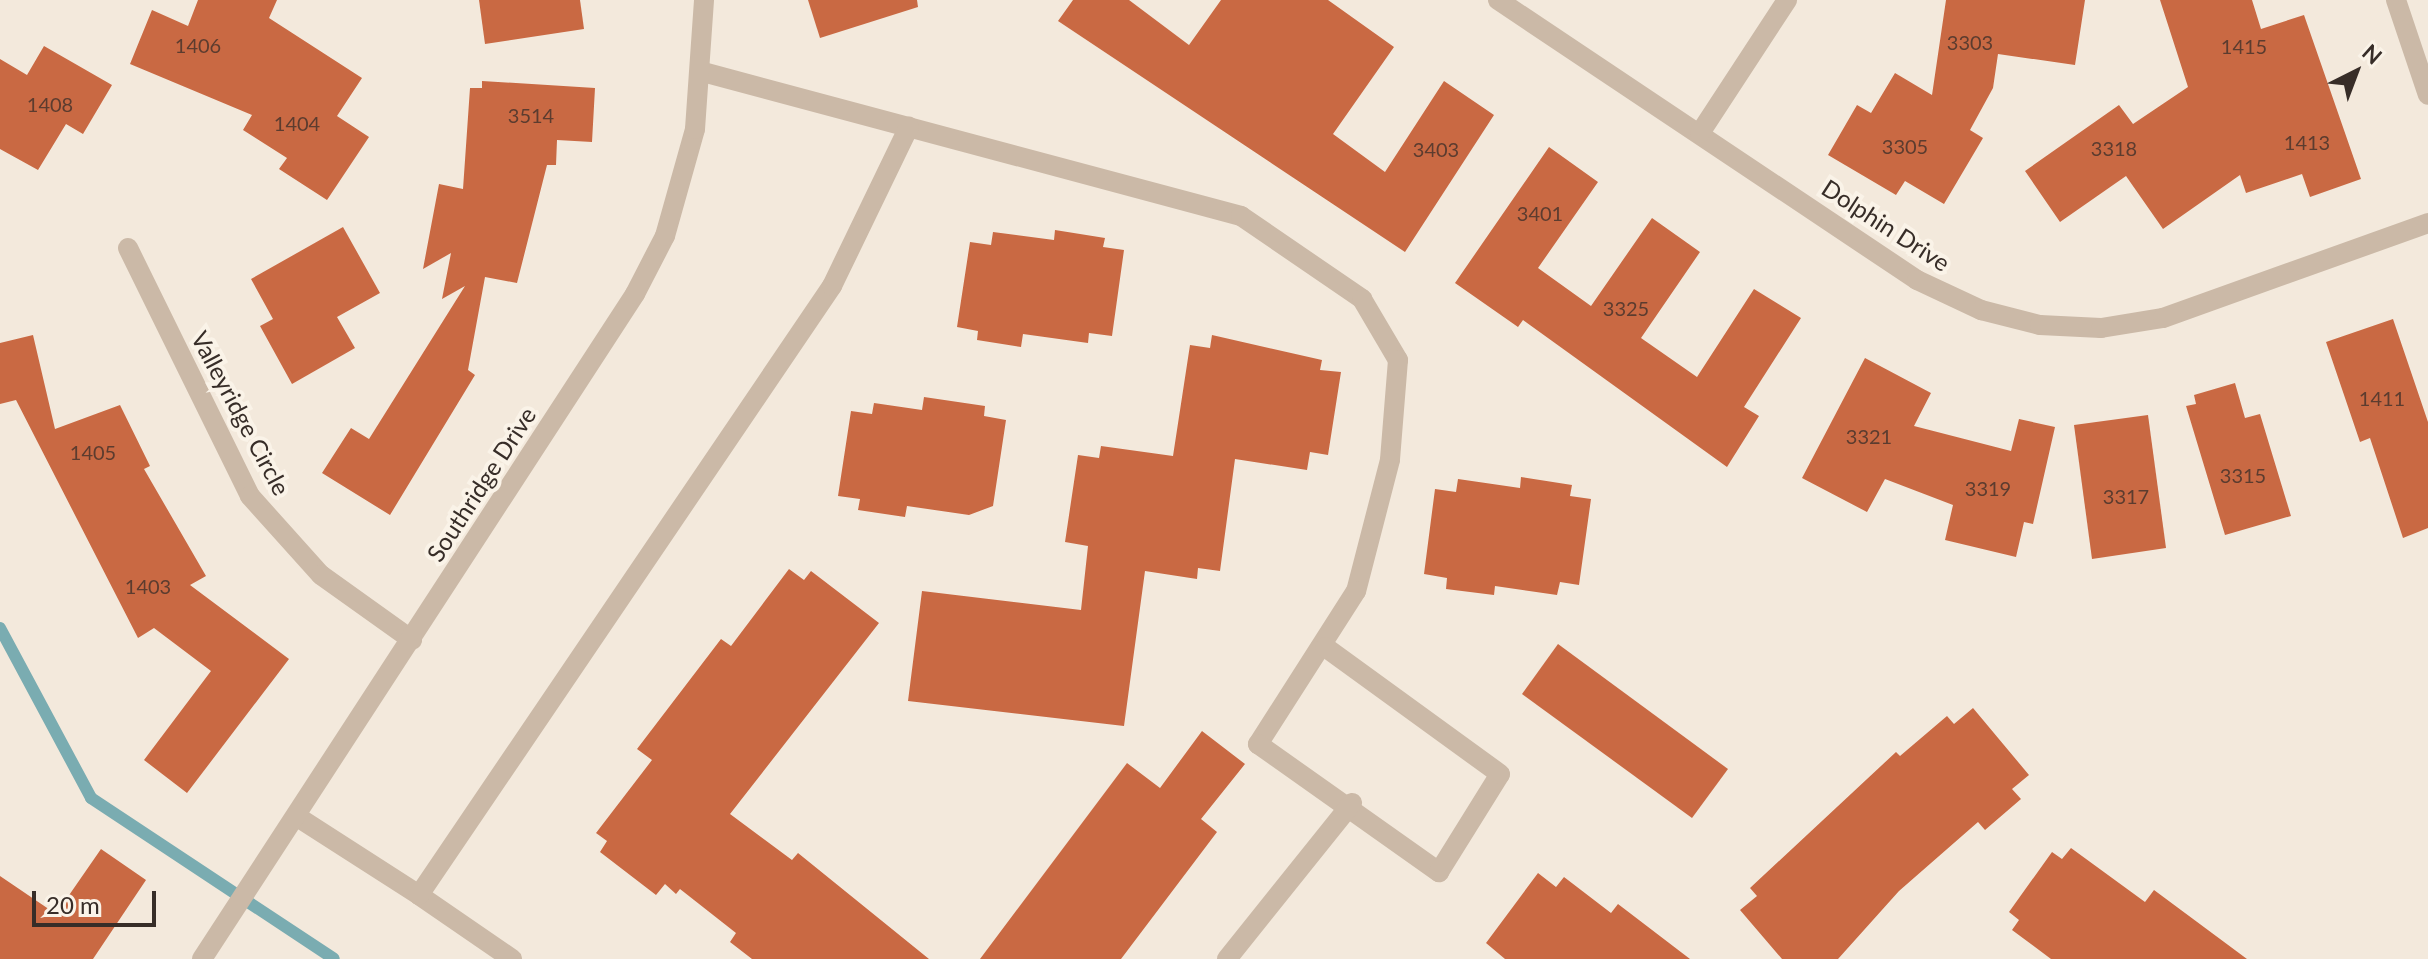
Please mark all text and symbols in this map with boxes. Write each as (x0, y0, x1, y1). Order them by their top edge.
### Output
house number: 3303 (1947, 30, 1993, 54)
north arrow (2316, 32, 2396, 112)
house number: 1406 (175, 33, 221, 57)
house number: 1415 (2221, 34, 2267, 58)
text: N (2357, 38, 2388, 69)
house number: 1408 (27, 92, 73, 116)
house number: 3514 (508, 103, 554, 127)
house number: 1404 (274, 111, 320, 135)
house number: 1413 (2284, 130, 2330, 154)
house number: 3305 (1882, 134, 1928, 158)
house number: 3318 (2091, 136, 2137, 160)
house number: 3403 (1413, 137, 1459, 161)
street label: Dolphin Drive (1817, 173, 1955, 277)
house number: 3401 (1517, 201, 1563, 225)
house number: 3325 (1603, 296, 1649, 320)
street label: Valleyridge Circle (186, 326, 296, 500)
house number: 1411 (2359, 386, 2405, 410)
street label: Southridge Drive (420, 401, 542, 567)
house number: 3321 (1846, 424, 1892, 448)
house number: 1405 (70, 440, 116, 464)
house number: 3315 (2220, 463, 2266, 487)
house number: 3319 (1965, 476, 2011, 500)
house number: 3317 (2103, 484, 2149, 508)
house number: 1403 (125, 574, 171, 598)
scale bar (36, 875, 160, 925)
text: 20 m (46, 890, 100, 919)

